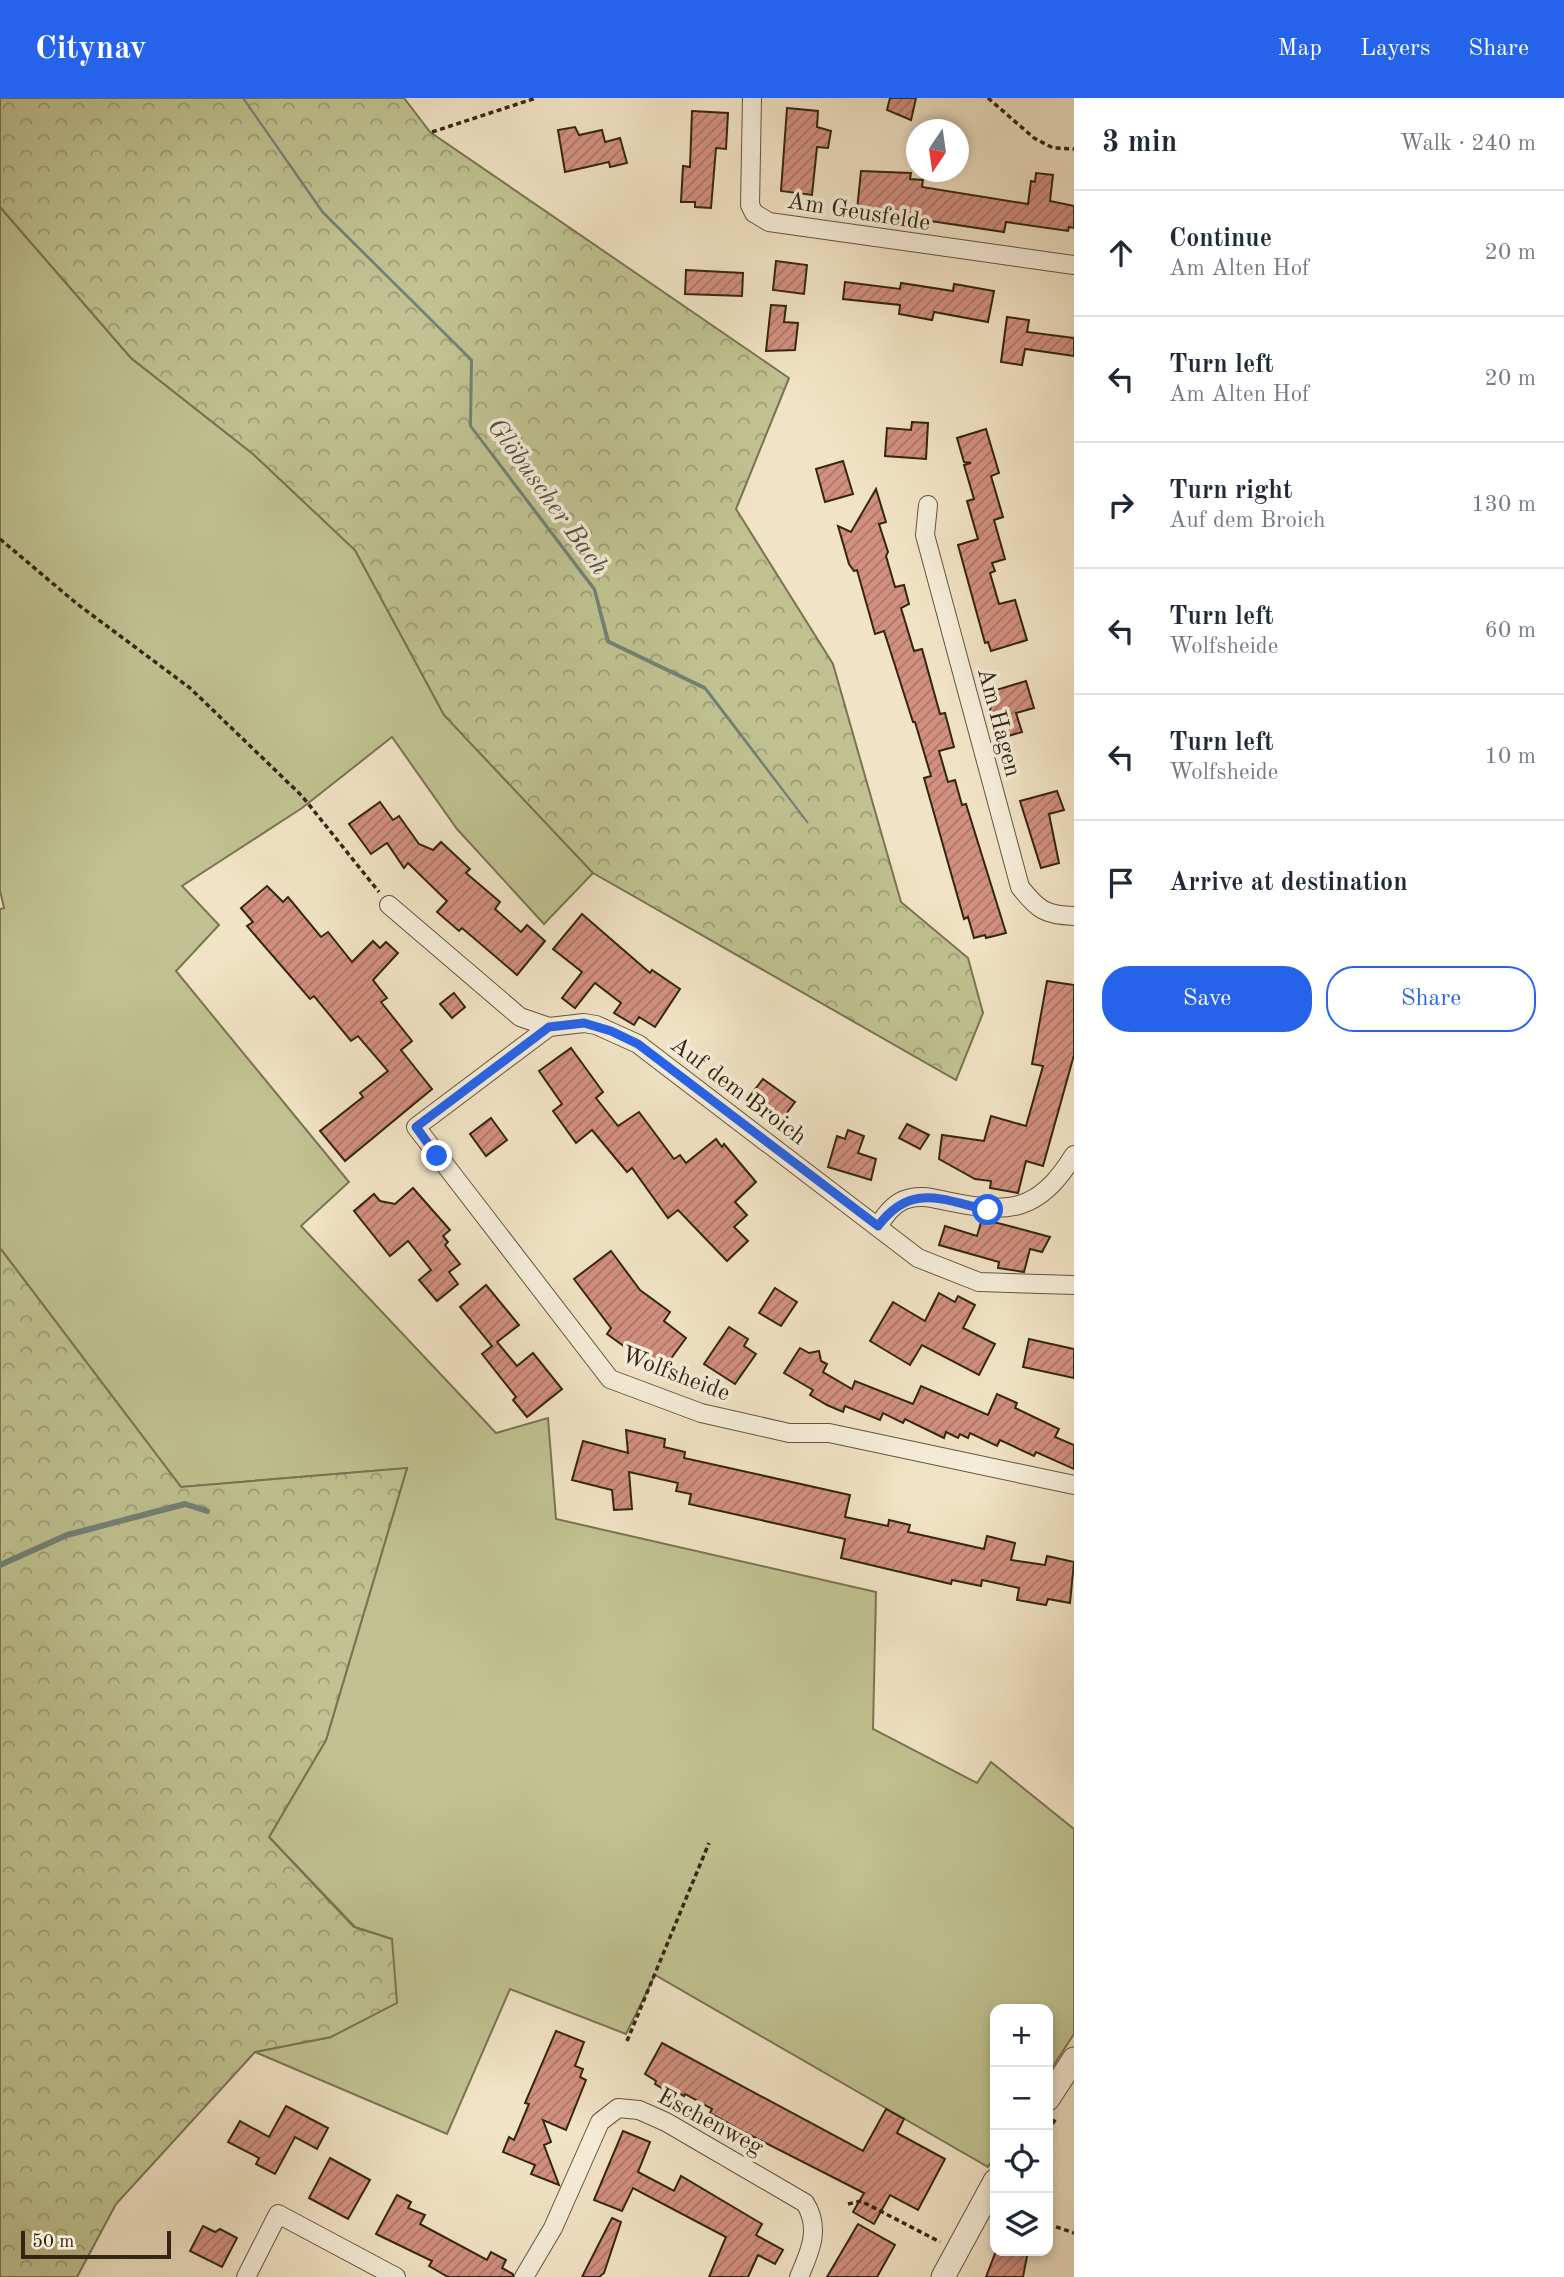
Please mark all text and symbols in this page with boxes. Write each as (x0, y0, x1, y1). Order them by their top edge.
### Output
text: Citynav (35, 33, 147, 66)
text: Map (1278, 37, 1322, 61)
text: Layers (1360, 37, 1430, 61)
text: Share (1468, 37, 1529, 61)
north arrow (906, 119, 969, 182)
text: 3 min (1102, 128, 1177, 158)
text: Walk · 240 m (1400, 132, 1536, 155)
street label: Am Geusfelde (785, 190, 932, 236)
text: Continue (1169, 226, 1272, 252)
icon: ahead (1102, 234, 1140, 272)
text: 20 m (1485, 241, 1536, 264)
text: Am Alten Hof (1169, 257, 1310, 280)
text: Turn left (1169, 352, 1274, 378)
icon: left (1102, 360, 1140, 398)
text: 20 m (1485, 367, 1536, 390)
text: Am Alten Hof (1169, 383, 1310, 406)
water label: Glöbuscher Bach (482, 414, 613, 580)
text: Turn right (1169, 478, 1292, 504)
icon: right (1102, 486, 1140, 524)
text: 130 m (1471, 493, 1536, 516)
text: Auf dem Broich (1169, 509, 1326, 532)
text: Turn left (1169, 604, 1274, 630)
icon: left (1102, 612, 1140, 650)
text: 60 m (1485, 619, 1536, 642)
text: Wolfsheide (1169, 635, 1278, 658)
street label: Am Hagen (972, 665, 1024, 780)
text: Turn left (1169, 730, 1274, 756)
icon: left (1102, 738, 1140, 776)
text: 10 m (1485, 745, 1536, 768)
text: Wolfsheide (1169, 761, 1278, 784)
icon: arrive (1102, 864, 1140, 902)
text: Arrive at destination (1169, 870, 1408, 896)
button: Save (1102, 966, 1312, 1032)
button: Share (1326, 966, 1536, 1032)
street label: Auf dem Broich (665, 1033, 810, 1150)
route end (421, 1140, 452, 1171)
route start (972, 1194, 1003, 1225)
street label: Wolfsheide (618, 1343, 733, 1407)
map controls (990, 2004, 1053, 2256)
button: + (990, 2004, 1053, 2067)
button: − (990, 2067, 1053, 2130)
street label: Eschenweg (653, 2085, 767, 2161)
button: locate (990, 2130, 1053, 2193)
button: layers (990, 2193, 1053, 2256)
scale bar (21, 2228, 172, 2260)
text: 50 m (32, 2233, 74, 2252)

